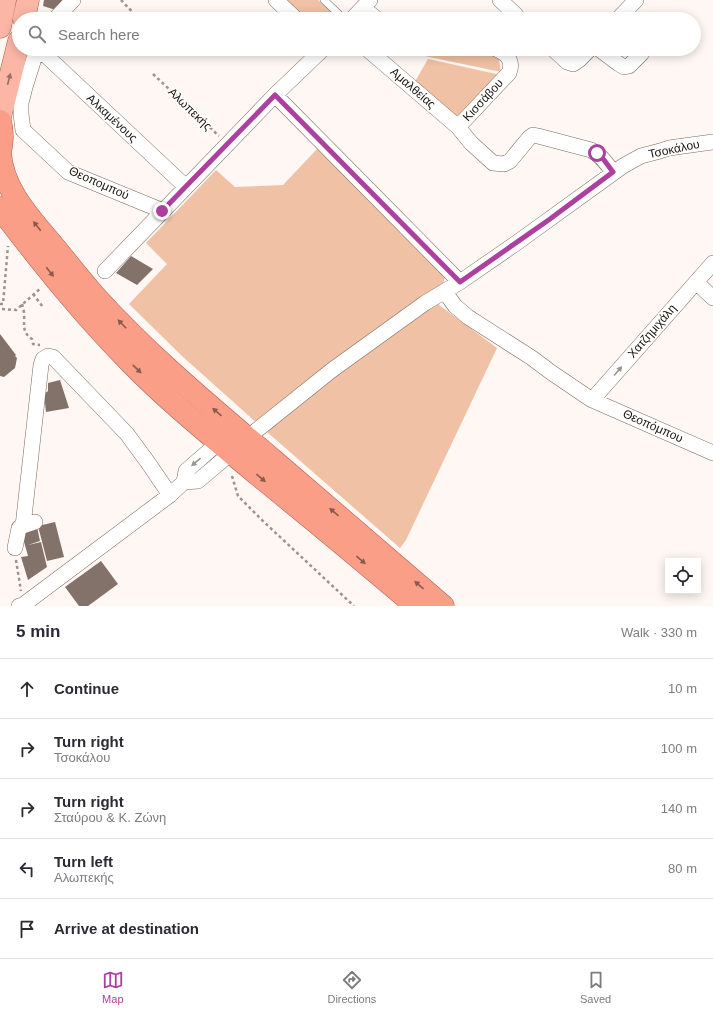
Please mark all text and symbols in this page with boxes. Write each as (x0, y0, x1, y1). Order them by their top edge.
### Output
search box (12, 12, 701, 56)
icon: search (26, 23, 48, 45)
text: Search here (58, 26, 140, 43)
street label: Αμαλθείας (388, 65, 439, 112)
one-way arrow (7, 72, 13, 85)
street label: Κισσάβου (460, 76, 506, 124)
street label: Αλωπεκής (165, 85, 215, 133)
street label: Αλκαμένους (84, 91, 140, 145)
street label: Τσοκάλου (647, 137, 701, 161)
route start (588, 144, 606, 162)
street label: Θεοπομπού (67, 164, 131, 202)
route end (153, 202, 171, 220)
one-way arrow (32, 220, 41, 231)
one-way arrow (46, 266, 54, 277)
street label: Χατζημιχάλη (625, 301, 679, 361)
one-way arrow (117, 319, 127, 329)
one-way arrow (132, 364, 142, 374)
one-way arrow (613, 366, 622, 375)
street label: Θεοπόμπου (621, 407, 685, 445)
one-way arrow (212, 408, 222, 417)
one-way arrow (191, 458, 201, 467)
one-way arrow (256, 473, 267, 482)
one-way arrow (329, 508, 338, 517)
one-way arrow (356, 556, 367, 565)
map controls (665, 558, 701, 594)
button: locate (665, 558, 701, 594)
one-way arrow (414, 581, 424, 590)
text: 5 min (16, 622, 60, 641)
text: Walk · 330 m (621, 625, 697, 640)
icon: ahead (16, 678, 38, 700)
text: Continue (54, 680, 119, 697)
text: 10 m (668, 681, 697, 696)
text: Turn right (54, 733, 124, 750)
icon: right (16, 738, 38, 760)
text: 100 m (661, 741, 697, 756)
text: Τσοκάλου (54, 750, 110, 765)
text: Turn right (54, 793, 124, 810)
icon: right (16, 798, 38, 820)
text: 140 m (661, 801, 697, 816)
text: Σταύρου & Κ. Ζώνη (54, 810, 166, 825)
text: Turn left (54, 853, 113, 870)
icon: left (16, 858, 38, 880)
text: 80 m (668, 861, 697, 876)
text: Αλωπεκής (54, 870, 114, 885)
icon: arrive (16, 918, 38, 940)
text: Arrive at destination (54, 920, 199, 937)
tab: Map (102, 969, 124, 1005)
tab: Directions (327, 969, 376, 1005)
tab: Saved (580, 969, 611, 1005)

